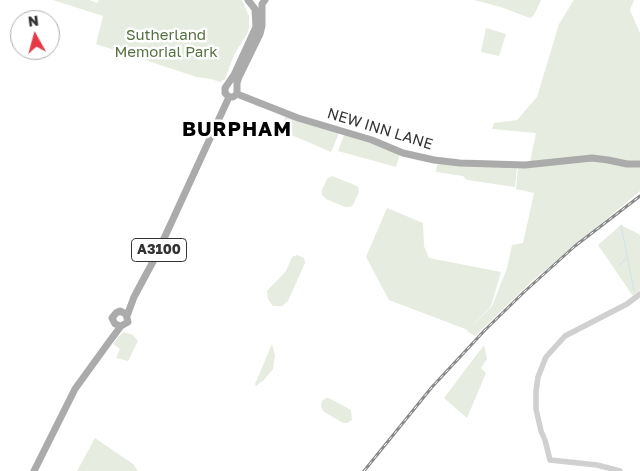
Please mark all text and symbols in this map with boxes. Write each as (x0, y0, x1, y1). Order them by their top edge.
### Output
north arrow (10, 10, 60, 60)
text: N (27, 12, 40, 30)
park label: Sutherland Memorial Park (114, 26, 218, 61)
street label: NEW INN LANE (325, 104, 435, 154)
district label: BURPHAM (181, 118, 293, 142)
road number: A3100 (132, 238, 186, 262)

